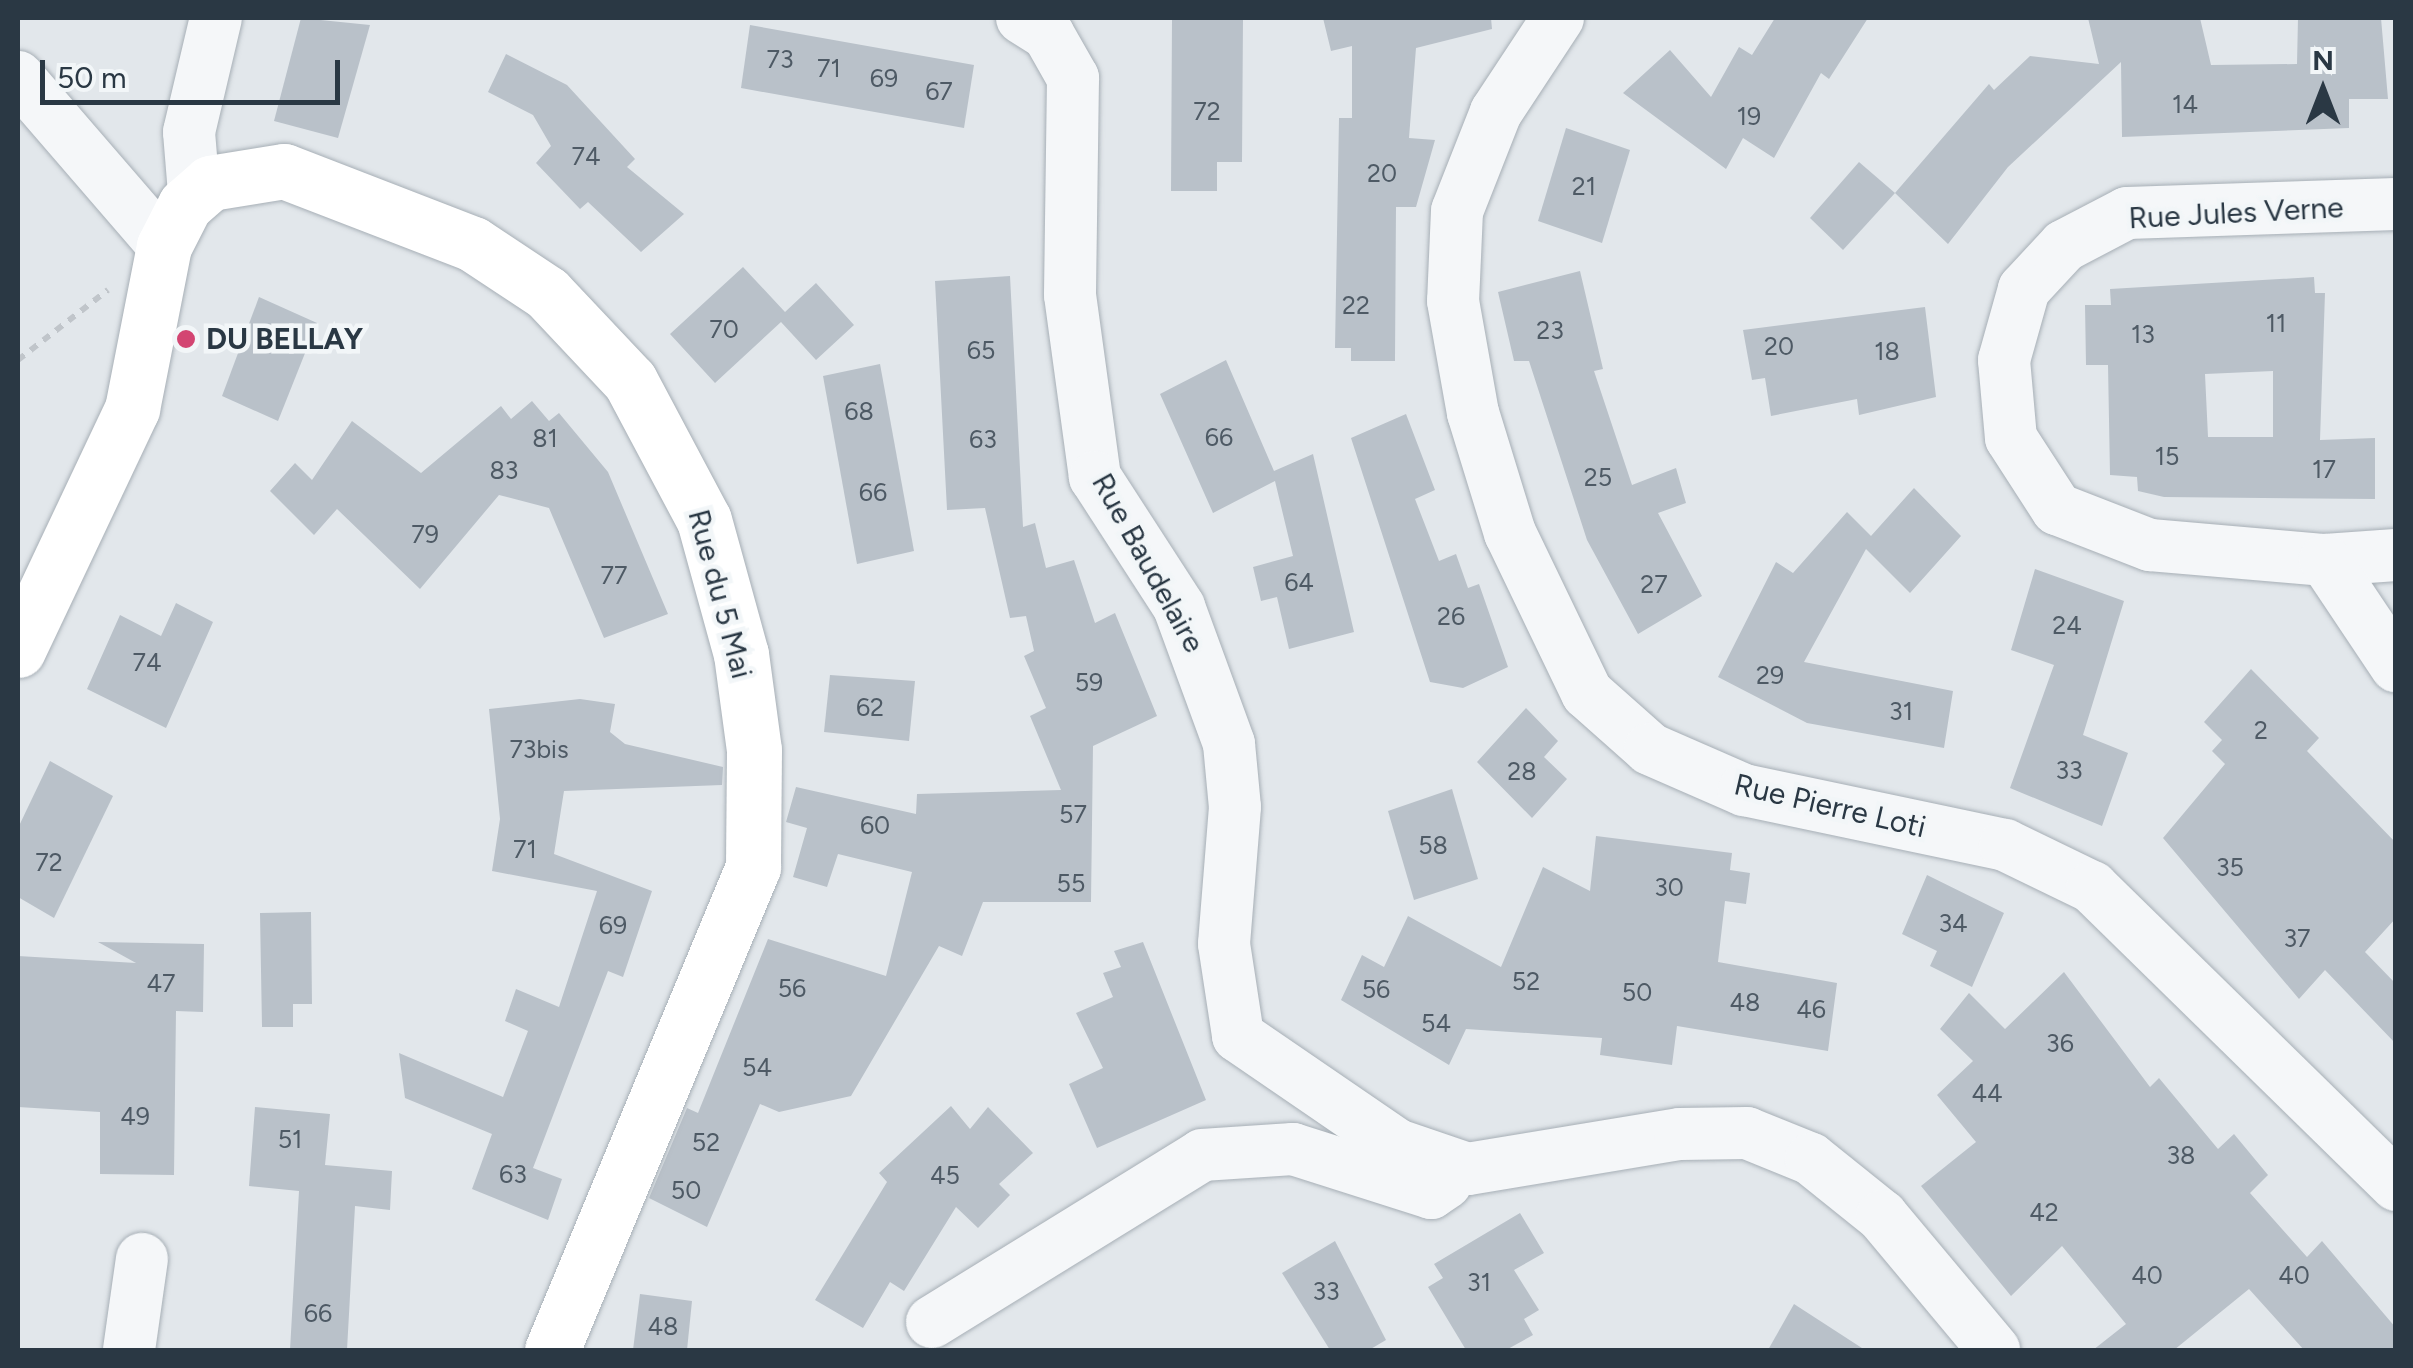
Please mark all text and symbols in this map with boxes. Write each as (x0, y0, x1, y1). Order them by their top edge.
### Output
scale bar (45, 40, 345, 102)
north arrow (2273, 40, 2373, 140)
text: N (2312, 43, 2334, 77)
house number: 73 (766, 44, 794, 74)
house number: 71 (817, 53, 841, 83)
text: 50 m (57, 59, 126, 96)
house number: 69 (870, 63, 898, 93)
house number: 67 (925, 76, 953, 106)
house number: 14 (2172, 89, 2198, 119)
house number: 72 (1193, 96, 1221, 126)
house number: 19 (1737, 101, 1761, 131)
house number: 74 (572, 141, 600, 171)
house number: 20 (1367, 158, 1397, 188)
house number: 21 (1572, 171, 1596, 201)
street label: Rue Jules Verne (2128, 189, 2344, 237)
house number: 22 (1342, 290, 1370, 320)
house number: 11 (2266, 308, 2286, 338)
house number: 70 (709, 314, 739, 344)
house number: 23 (1536, 315, 1564, 345)
house number: 13 (2131, 319, 2155, 349)
place label: DU BELLAY (206, 321, 363, 357)
marker: DU BELLAY (175, 328, 197, 350)
house number: 20 (1764, 331, 1794, 361)
house number: 65 (967, 335, 995, 365)
house number: 18 (1874, 336, 1900, 366)
house number: 68 (844, 396, 874, 426)
house number: 66 (1205, 422, 1233, 452)
house number: 81 (532, 423, 558, 453)
house number: 63 (969, 424, 997, 454)
house number: 15 (2155, 441, 2179, 471)
house number: 17 (2312, 454, 2336, 484)
house number: 83 (490, 455, 518, 485)
house number: 25 (1584, 462, 1612, 492)
street label: Rue Baudelaire (1084, 467, 1212, 659)
house number: 66 (859, 477, 887, 507)
street label: Rue du 5 Mai (680, 506, 760, 682)
house number: 79 (411, 519, 439, 549)
house number: 77 (601, 560, 627, 590)
house number: 64 (1284, 567, 1314, 597)
house number: 27 (1640, 569, 1668, 599)
house number: 26 (1437, 601, 1465, 631)
house number: 24 (2052, 610, 2082, 640)
house number: 74 (133, 647, 161, 677)
house number: 29 (1756, 660, 1784, 690)
house number: 59 (1075, 667, 1103, 697)
house number: 62 (856, 692, 884, 722)
house number: 31 (1889, 696, 1913, 726)
house number: 2 (2254, 715, 2268, 745)
house number: 73bis (509, 734, 569, 764)
house number: 33 (2055, 755, 2083, 785)
house number: 28 (1507, 756, 1537, 786)
street label: Rue Pierre Loti (1731, 766, 1929, 846)
house number: 57 (1059, 799, 1087, 829)
house number: 60 (860, 810, 890, 840)
house number: 58 (1418, 830, 1448, 860)
house number: 71 (513, 834, 537, 864)
house number: 72 (35, 847, 63, 877)
house number: 35 (2216, 852, 2244, 882)
house number: 55 (1057, 868, 1085, 898)
house number: 30 (1654, 872, 1684, 902)
house number: 34 (1938, 908, 1968, 938)
house number: 69 (599, 910, 627, 940)
house number: 37 (2283, 923, 2311, 953)
house number: 52 (1512, 966, 1540, 996)
house number: 47 (147, 968, 175, 998)
house number: 56 (778, 973, 806, 1003)
house number: 56 (1362, 974, 1390, 1004)
house number: 50 (1622, 977, 1652, 1007)
house number: 48 (1730, 987, 1760, 1017)
house number: 46 (1796, 994, 1826, 1024)
house number: 54 (1421, 1008, 1451, 1038)
house number: 36 (2046, 1028, 2074, 1058)
house number: 54 (742, 1052, 772, 1082)
house number: 44 (1971, 1078, 2003, 1108)
house number: 49 (120, 1101, 150, 1131)
house number: 51 (278, 1124, 302, 1154)
house number: 52 (692, 1127, 720, 1157)
house number: 38 (2167, 1140, 2195, 1170)
house number: 63 (499, 1159, 527, 1189)
house number: 45 (930, 1160, 960, 1190)
house number: 50 (671, 1175, 701, 1205)
house number: 42 (2029, 1197, 2059, 1227)
house number: 40 (2131, 1260, 2163, 1290)
house number: 40 (2278, 1260, 2310, 1290)
house number: 31 (1467, 1267, 1491, 1297)
house number: 33 (1312, 1276, 1340, 1306)
house number: 66 (304, 1298, 332, 1328)
house number: 48 (648, 1311, 678, 1341)

